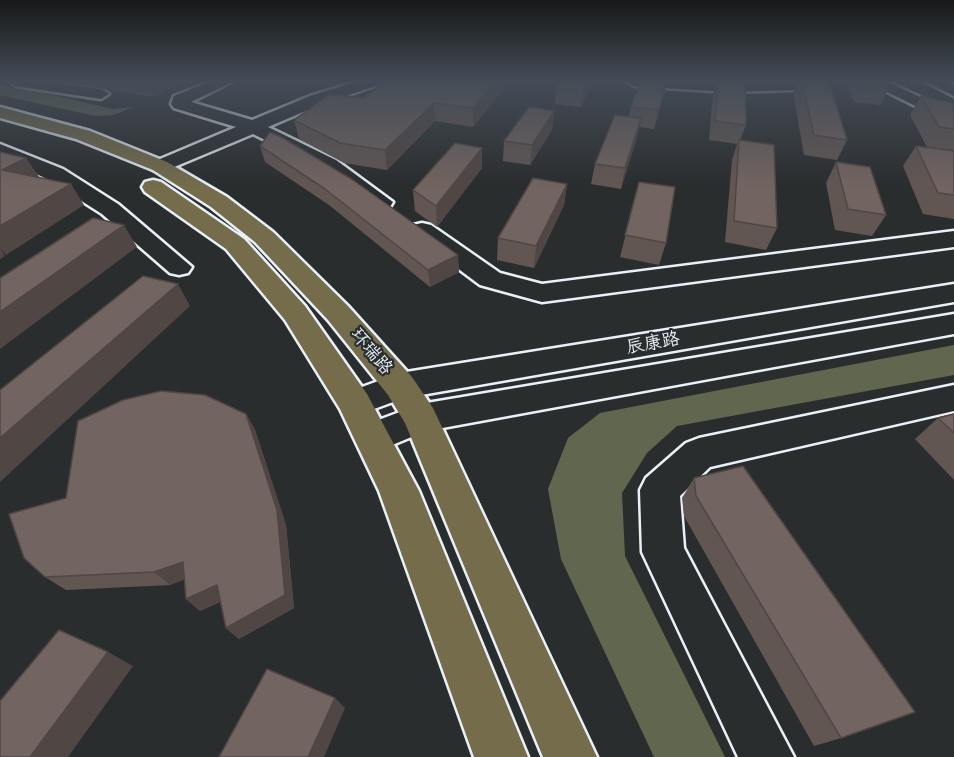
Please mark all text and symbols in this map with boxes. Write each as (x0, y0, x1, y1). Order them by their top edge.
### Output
street label: 环瑞路 (345, 324, 397, 380)
street label: 辰康路 (625, 329, 681, 359)

